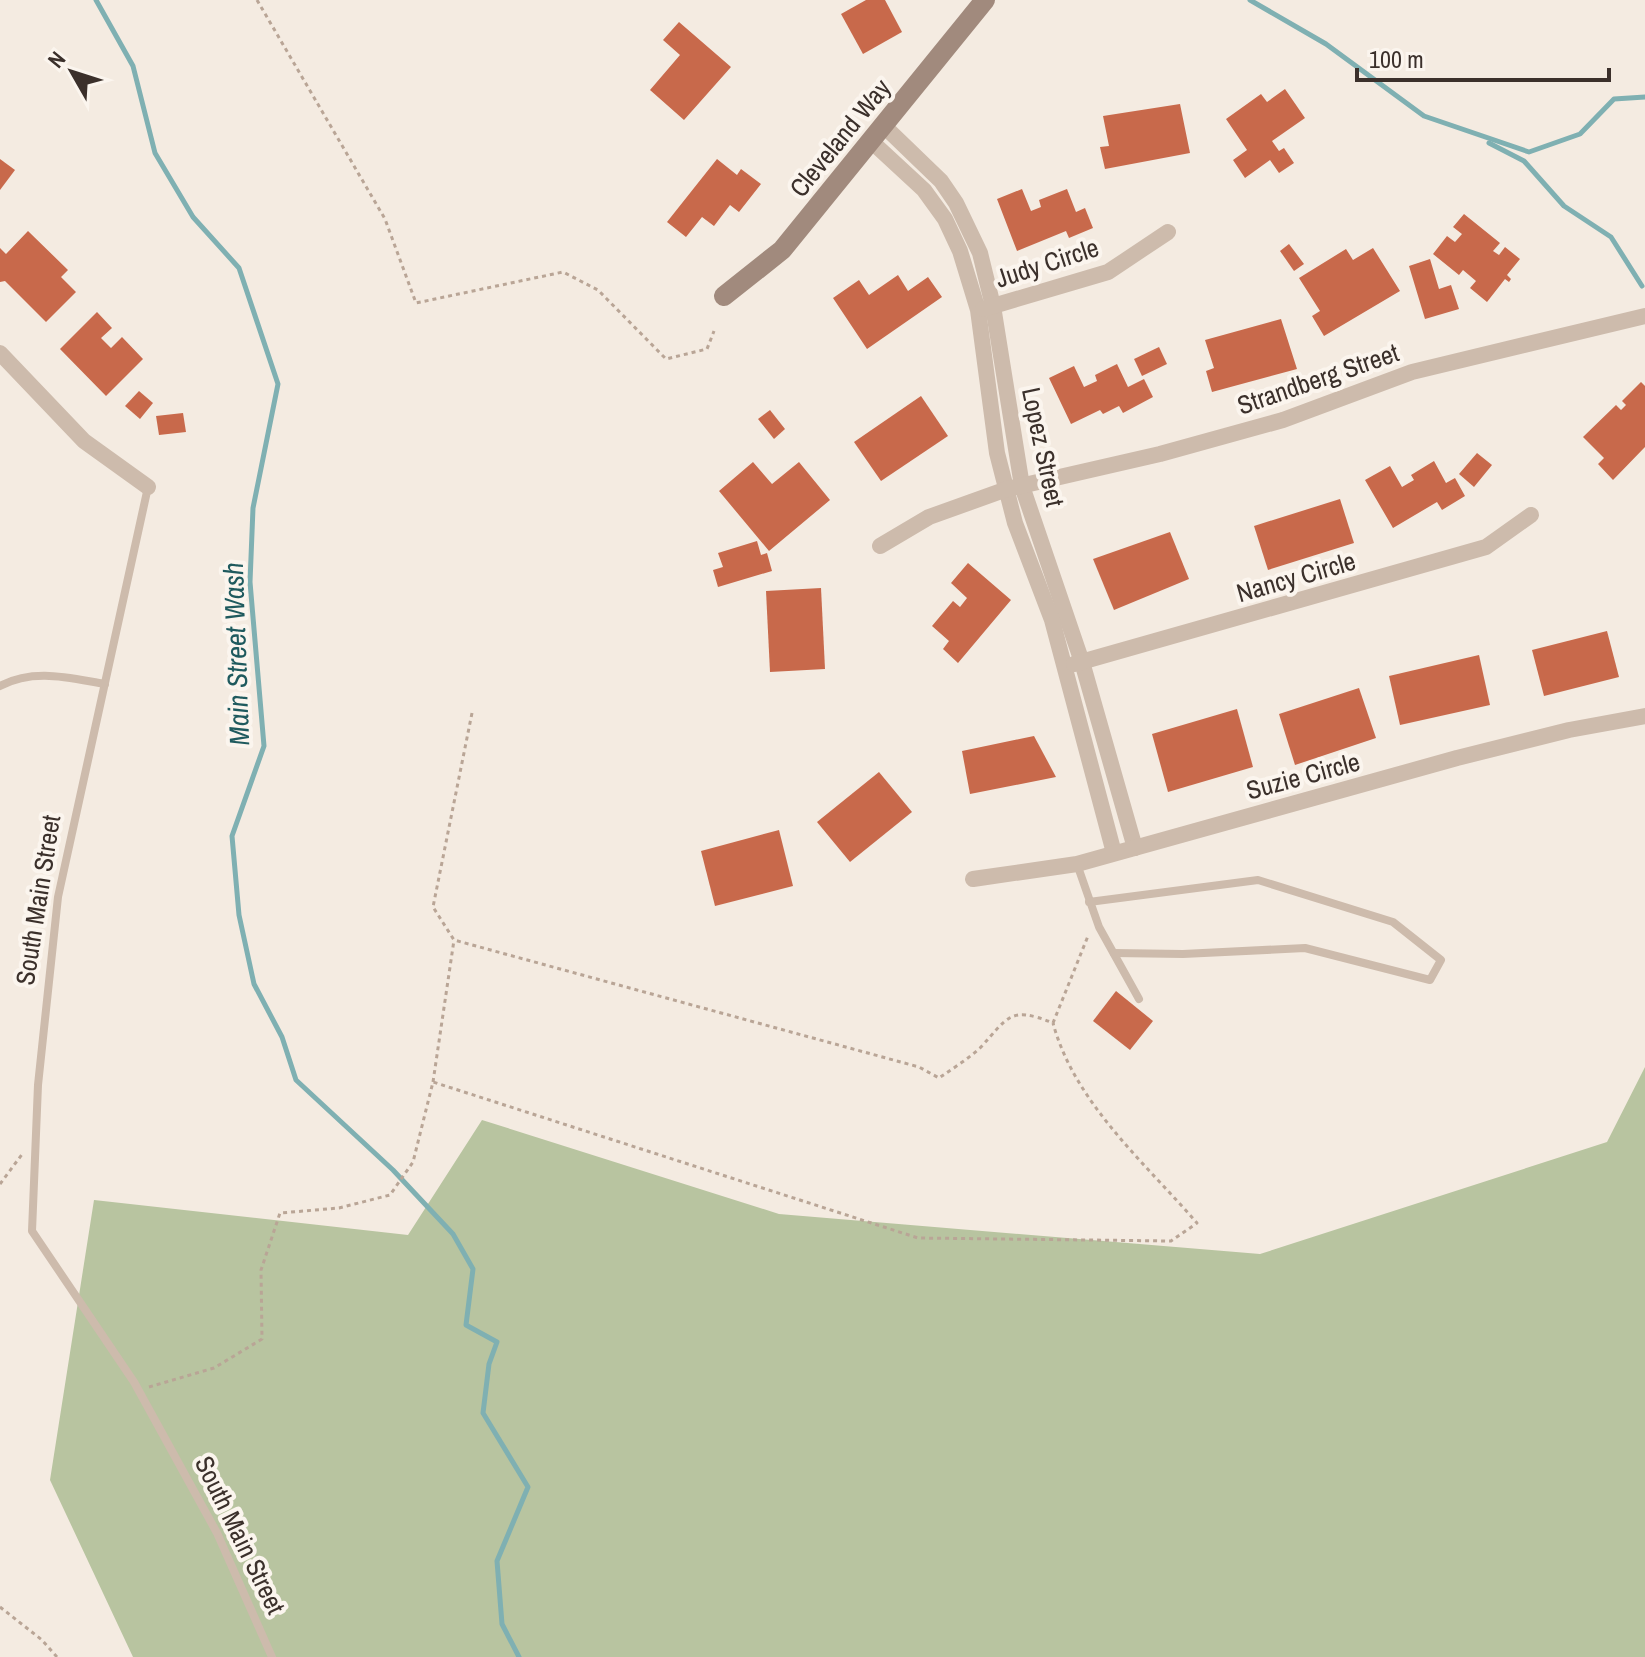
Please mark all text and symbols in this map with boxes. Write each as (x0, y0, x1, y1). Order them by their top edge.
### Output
north arrow (32, 32, 112, 112)
scale bar (1357, 32, 1609, 82)
text: 100 m (1369, 43, 1424, 75)
text: N (41, 45, 72, 74)
street label: Cleveland Way (781, 71, 898, 204)
street label: Judy Circle (991, 229, 1103, 296)
street label: Strandberg Street (1233, 335, 1403, 422)
street label: Lopez Street (1014, 384, 1073, 510)
street label: Nancy Circle (1232, 543, 1359, 610)
water label: Main Street Wash (214, 562, 258, 746)
street label: Suzie Circle (1242, 744, 1363, 807)
street label: South Main Street (7, 812, 68, 988)
street label: South Main Street (187, 1450, 294, 1620)

